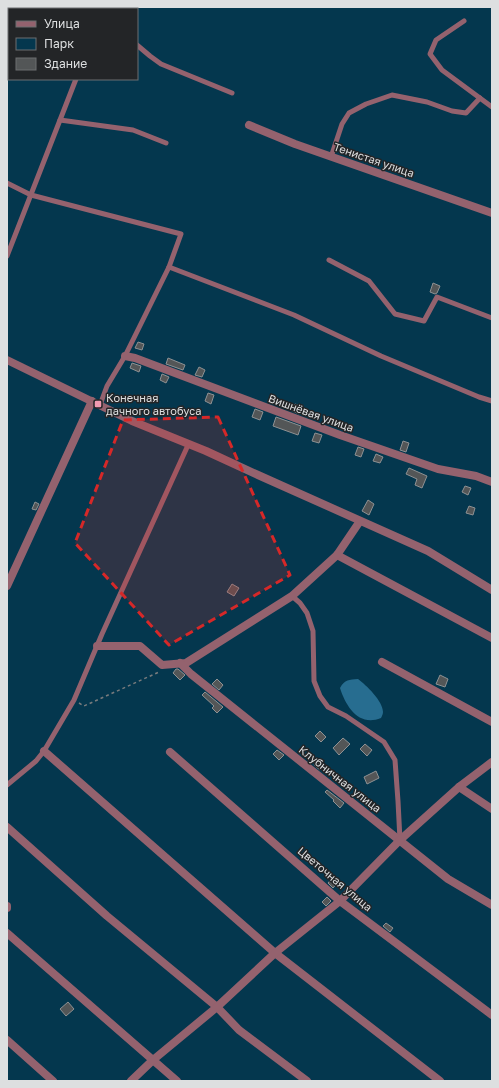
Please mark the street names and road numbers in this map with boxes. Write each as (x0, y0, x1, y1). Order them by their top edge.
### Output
street label: Тенистая улица (332, 140, 416, 179)
street label: Вишнёвая улица (267, 391, 356, 434)
street label: Клубничная улица (297, 742, 384, 815)
street label: Цветочная улица (295, 844, 375, 914)

